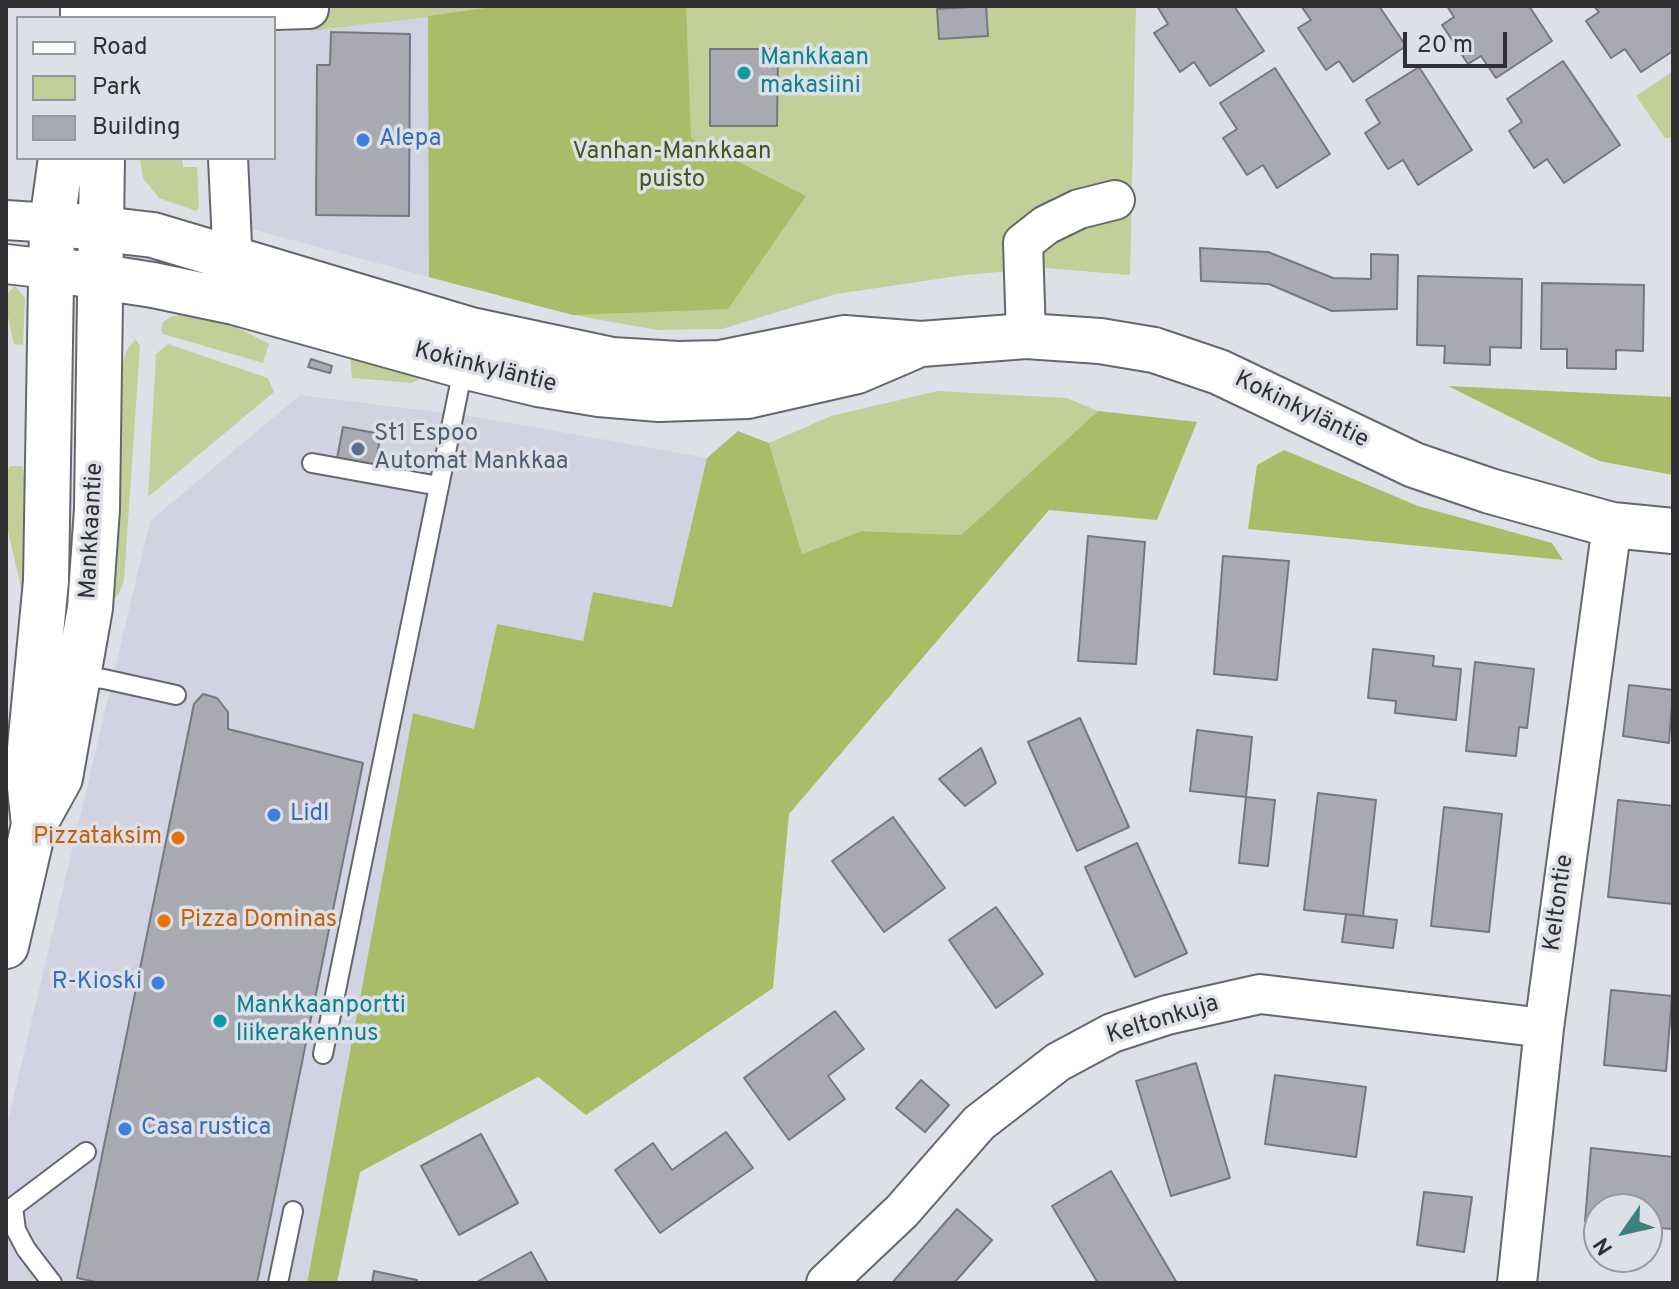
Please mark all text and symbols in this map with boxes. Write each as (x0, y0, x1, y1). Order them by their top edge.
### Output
legend (16, 16, 276, 160)
scale bar (1407, 16, 1511, 66)
text: 20 m (1417, 31, 1473, 61)
text: Road (92, 33, 148, 63)
place label: Mankkaan makasiini (760, 45, 869, 101)
marker: Mankkaan makasiini (735, 64, 753, 82)
text: Park (92, 73, 142, 103)
text: Building (92, 113, 181, 143)
place label: Alepa (379, 126, 441, 154)
marker: Alepa (354, 131, 372, 149)
park label: Vanhan-Mankkaan puisto (573, 139, 771, 195)
street label: Kokinkyläntie (411, 337, 559, 401)
street label: Kokinkyläntie (1229, 366, 1373, 456)
place label: St1 Espoo Automat Mankkaa (374, 421, 568, 477)
marker: St1 Espoo Automat Mankkaa (349, 440, 367, 458)
street label: Mankkaantie (75, 462, 111, 600)
place label: Lidl (290, 801, 329, 829)
marker: Lidl (265, 806, 283, 824)
place label: Pizzataksim (33, 824, 162, 852)
marker: Pizzataksim (169, 829, 187, 847)
street label: Keltontie (1539, 853, 1581, 953)
place label: Pizza Dominas (180, 907, 337, 935)
marker: Pizza Dominas (155, 912, 173, 930)
place label: R-Kioski (52, 969, 142, 997)
marker: R-Kioski (149, 974, 167, 992)
street label: Keltonkuja (1104, 990, 1222, 1052)
place label: Mankkaanportti liikerakennus (236, 993, 406, 1049)
marker: Mankkaanportti liikerakennus (211, 1012, 229, 1030)
place label: Casa rustica (141, 1115, 271, 1143)
marker: Casa rustica (116, 1120, 134, 1138)
north arrow (1583, 1193, 1663, 1273)
text: N (1589, 1231, 1620, 1260)

